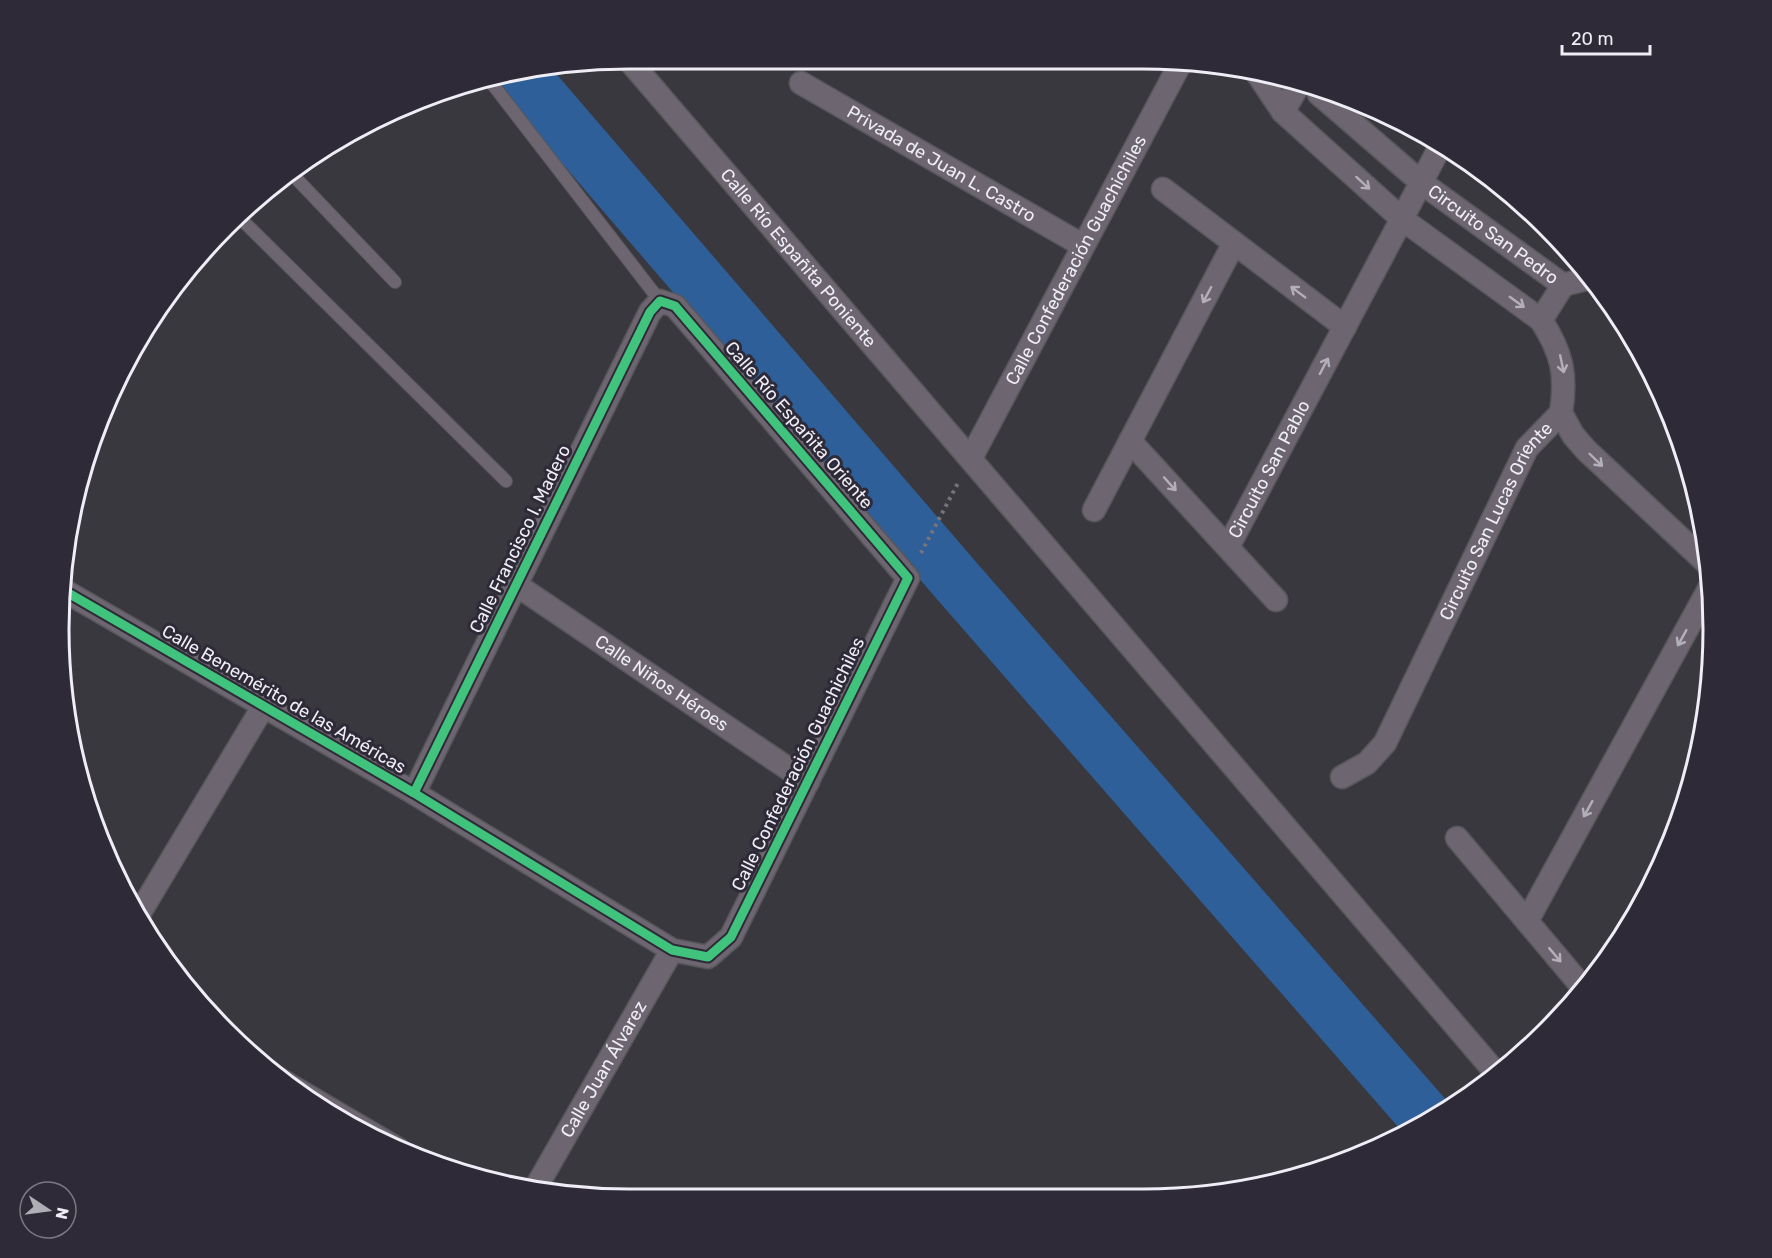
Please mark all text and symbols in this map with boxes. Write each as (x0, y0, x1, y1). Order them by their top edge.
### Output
scale bar (1562, 18, 1650, 56)
text: 20 m (1571, 28, 1613, 50)
street label: Privada de Juan L. Castro (843, 101, 1040, 227)
street label: Calle Confederación Guachichiles (1001, 131, 1151, 389)
street label: Calle Río Españita Poniente (716, 164, 881, 352)
one-way arrow (1355, 177, 1371, 190)
street label: Circuito San Pedro (1424, 180, 1563, 289)
one-way arrow (1200, 285, 1212, 303)
one-way arrow (1290, 285, 1306, 298)
one-way arrow (1509, 296, 1525, 308)
street label: Calle Río Españita Oriente (720, 337, 878, 513)
one-way arrow (1556, 354, 1568, 373)
one-way arrow (1319, 357, 1330, 375)
street label: Circuito San Pablo (1224, 396, 1315, 542)
street label: Circuito San Lucas Oriente (1435, 417, 1557, 624)
street label: Calle Francisco I. Madero (465, 441, 575, 637)
one-way arrow (1588, 452, 1603, 467)
one-way arrow (1163, 476, 1177, 491)
street label: Calle Benemérito de las Américas (158, 620, 410, 778)
street label: Calle Niños Héroes (591, 630, 733, 736)
one-way arrow (1675, 630, 1687, 647)
street label: Calle Confederación Guachichiles (727, 634, 869, 894)
one-way arrow (1582, 800, 1593, 818)
one-way arrow (1548, 947, 1562, 962)
street label: Calle Juan Álvarez (556, 997, 651, 1142)
north arrow (18, 1180, 78, 1240)
text: N (52, 1206, 73, 1221)

